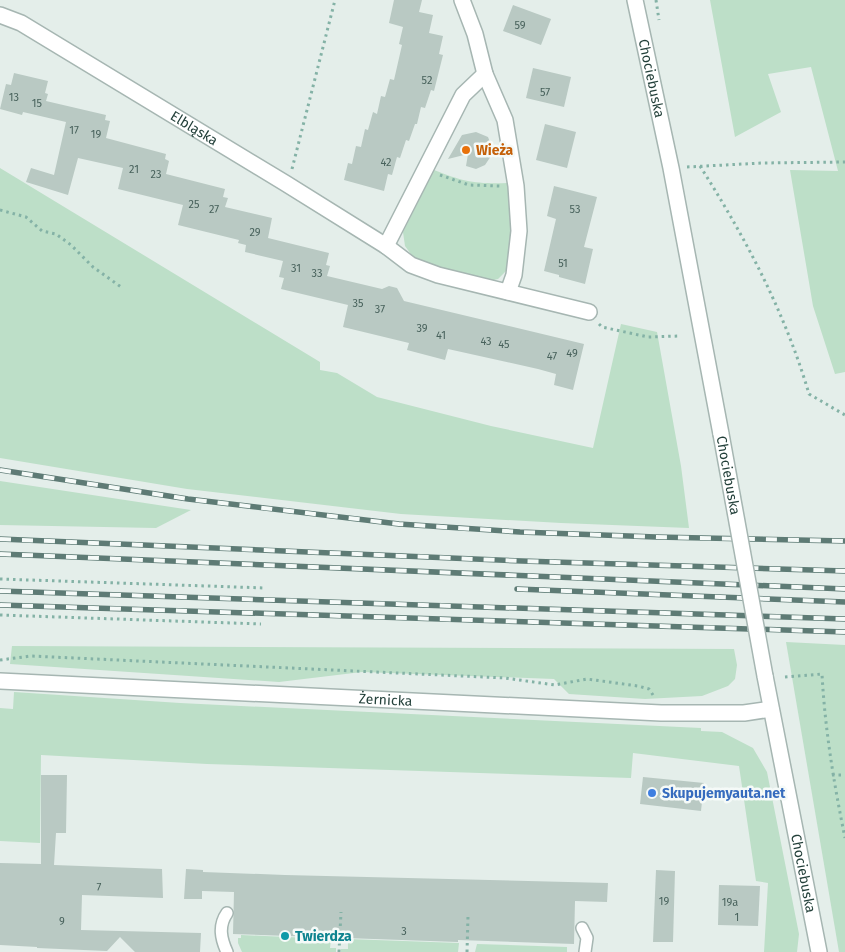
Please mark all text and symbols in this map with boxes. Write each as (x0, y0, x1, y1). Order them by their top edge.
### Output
house number: 59 (514, 19, 526, 32)
street label: Chociebuska (635, 37, 668, 119)
house number: 52 (422, 74, 432, 87)
house number: 57 (540, 86, 550, 99)
house number: 13 (9, 91, 19, 104)
house number: 15 (32, 97, 43, 110)
street label: Elbląska (167, 107, 221, 149)
house number: 17 (69, 124, 79, 137)
house number: 19 (91, 128, 101, 141)
place label: Wieża (476, 142, 514, 159)
marker: Wieża (460, 144, 472, 156)
house number: 42 (380, 156, 392, 169)
house number: 21 (129, 163, 139, 176)
house number: 23 (151, 168, 161, 181)
house number: 25 (189, 198, 200, 211)
house number: 27 (209, 203, 219, 216)
house number: 53 (570, 203, 580, 216)
house number: 29 (249, 226, 261, 239)
house number: 51 (558, 257, 568, 270)
house number: 31 (291, 262, 301, 275)
house number: 33 (312, 267, 322, 280)
house number: 35 (353, 297, 364, 310)
house number: 37 (375, 303, 385, 316)
house number: 39 (416, 322, 428, 335)
house number: 41 (436, 329, 446, 342)
house number: 43 (480, 335, 492, 348)
house number: 45 (498, 338, 510, 351)
house number: 49 (566, 347, 578, 360)
house number: 47 (547, 350, 557, 363)
street label: Chociebuska (713, 434, 744, 516)
street label: Żernicka (358, 689, 413, 709)
place label: Skupujemyauta.net (662, 785, 786, 802)
marker: Skupujemyauta.net (646, 787, 658, 799)
street label: Chociebuska (788, 832, 820, 914)
house number: 7 (97, 881, 102, 894)
house number: 19 (659, 895, 669, 908)
house number: 19a (722, 896, 738, 909)
house number: 1 (735, 911, 739, 924)
house number: 9 (59, 915, 65, 928)
house number: 3 (401, 925, 407, 938)
place label: Twierdza (295, 928, 352, 945)
marker: Twierdza (279, 930, 291, 942)

